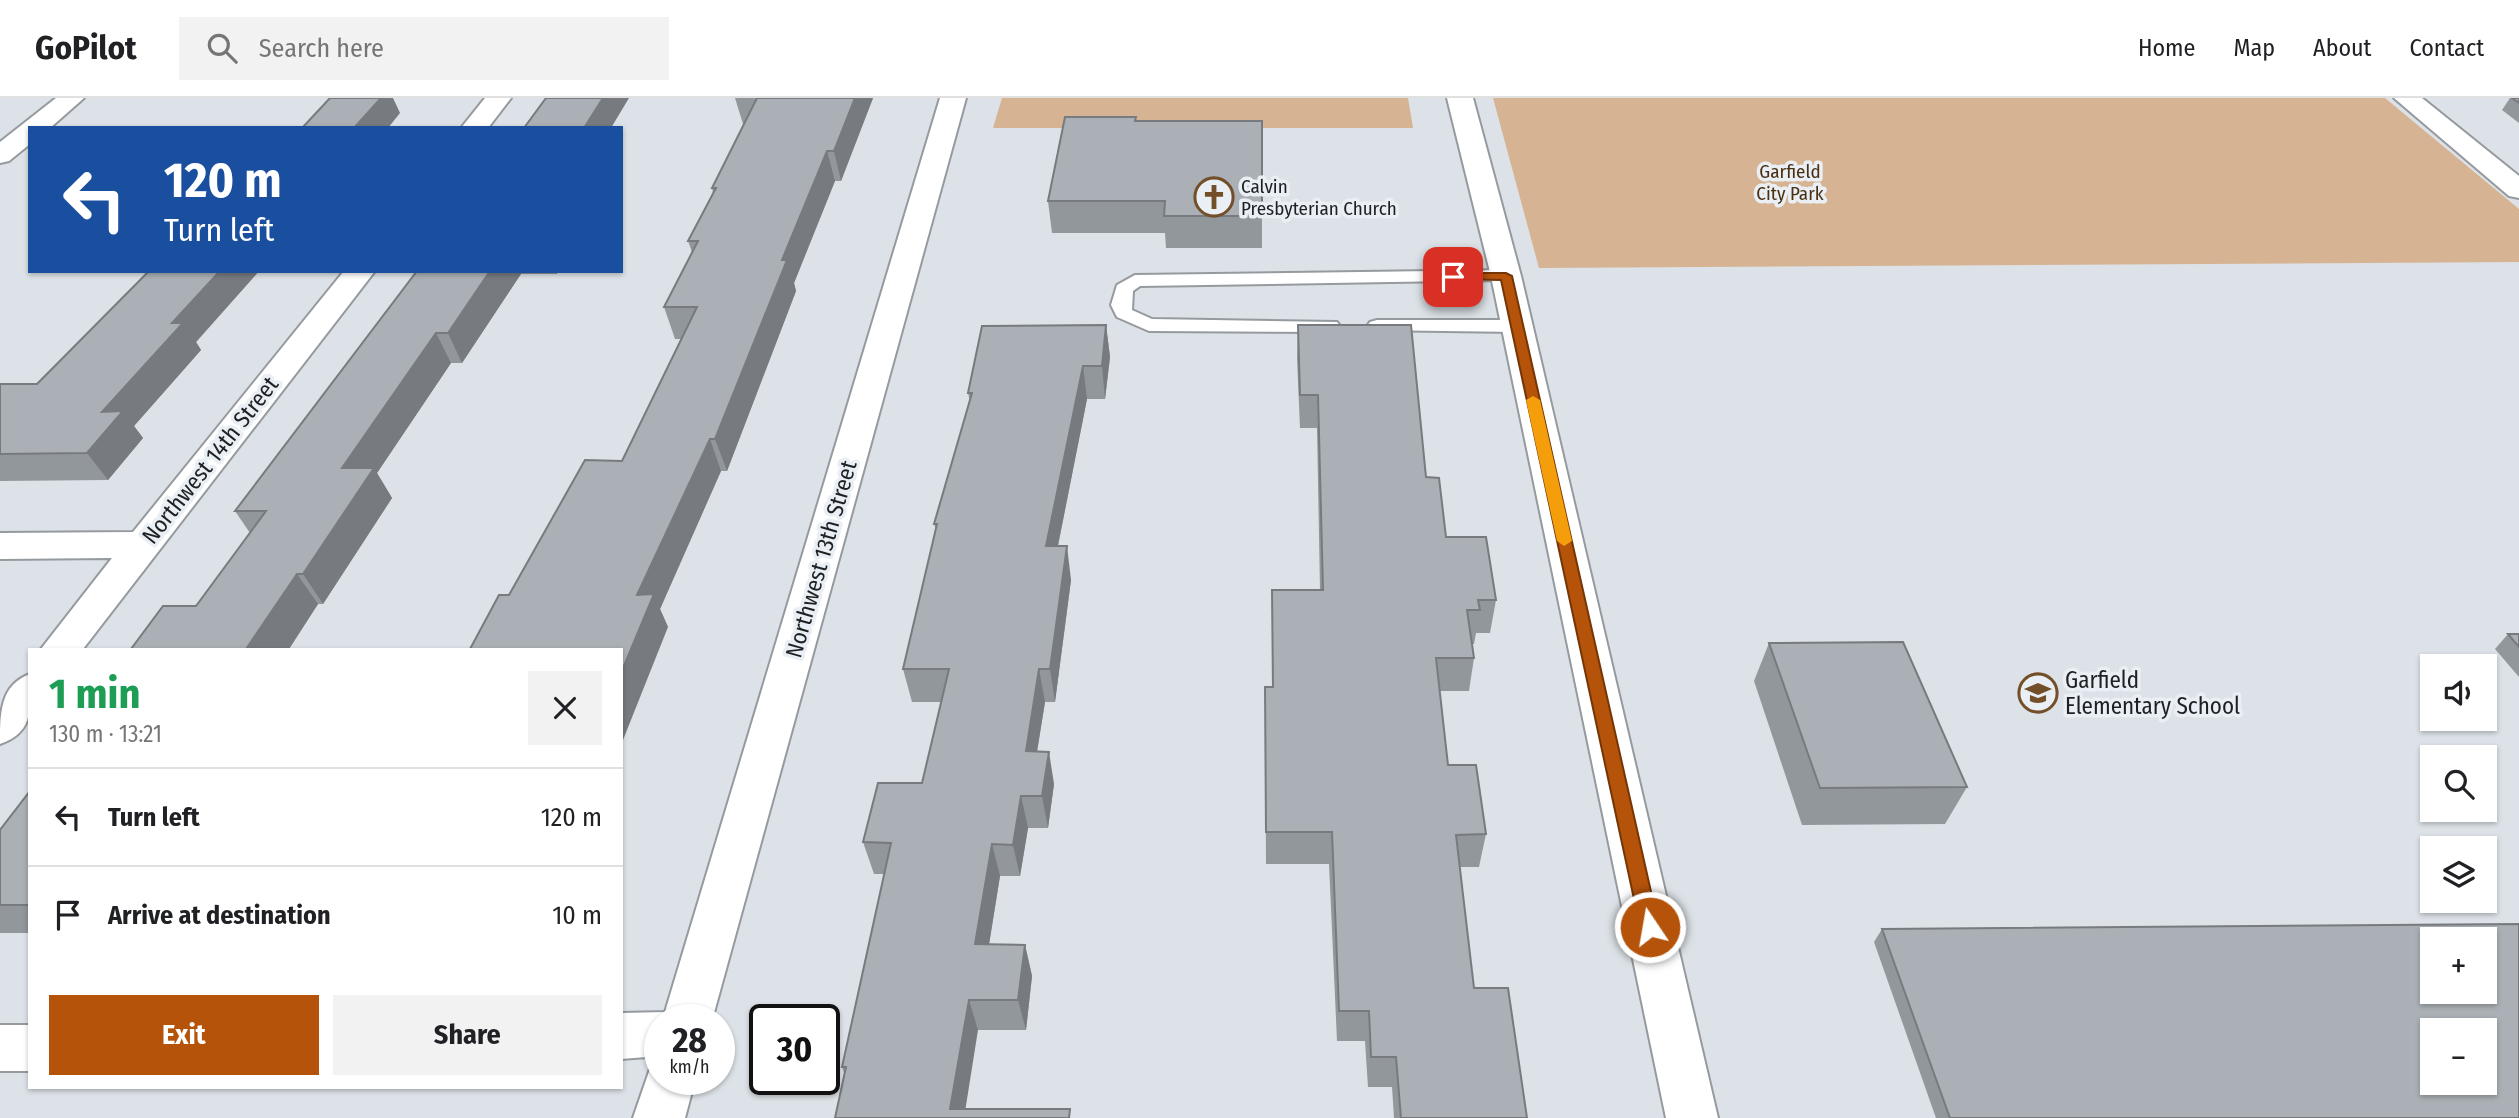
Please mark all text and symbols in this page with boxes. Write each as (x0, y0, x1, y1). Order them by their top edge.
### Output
search box (179, 17, 669, 80)
text: GoPilot (35, 28, 137, 68)
icon: search (203, 29, 241, 67)
text: Search here (259, 33, 384, 64)
text: Home (2138, 34, 2195, 62)
text: Map (2233, 34, 2275, 62)
text: About (2313, 34, 2371, 62)
text: Contact (2409, 34, 2484, 62)
text: 120 m (164, 151, 282, 210)
icon: left (49, 154, 140, 245)
park label: Garfield City Park (1756, 160, 1824, 205)
place label: Calvin Presbyterian Church (1241, 175, 1397, 220)
church icon: Calvin Presbyterian Church (1193, 176, 1235, 218)
text: Turn left (164, 211, 274, 249)
pin (1423, 247, 1483, 307)
icon: arrive (1434, 258, 1472, 296)
street label: Northwest 14th Street (136, 370, 284, 549)
street label: Northwest 13th Street (779, 457, 863, 661)
map controls (2420, 654, 2497, 1095)
button: sound (2420, 654, 2497, 731)
place label: Garfield Elementary School (2065, 666, 2240, 720)
text: 1 min (49, 669, 140, 719)
button: close (528, 671, 602, 745)
school or university icon: Garfield Elementary School (2017, 672, 2059, 714)
text: 130 m · 13:21 (49, 720, 162, 748)
button: search (2420, 745, 2497, 822)
icon: left (49, 798, 87, 836)
text: Turn left (108, 802, 200, 833)
text: 120 m (541, 802, 602, 833)
button: layers (2420, 836, 2497, 913)
position arrow (1613, 890, 1687, 964)
icon: arrive (49, 896, 87, 934)
text: Arrive at destination (108, 900, 331, 931)
text: 10 m (552, 900, 602, 931)
button: + (2420, 927, 2497, 1004)
button: Exit (49, 995, 319, 1075)
button: Share (333, 995, 602, 1075)
speed limit sign: 30 (749, 1004, 840, 1095)
button: − (2420, 1018, 2497, 1095)
text: 28 (672, 1019, 707, 1061)
text: km/h (669, 1056, 710, 1078)

